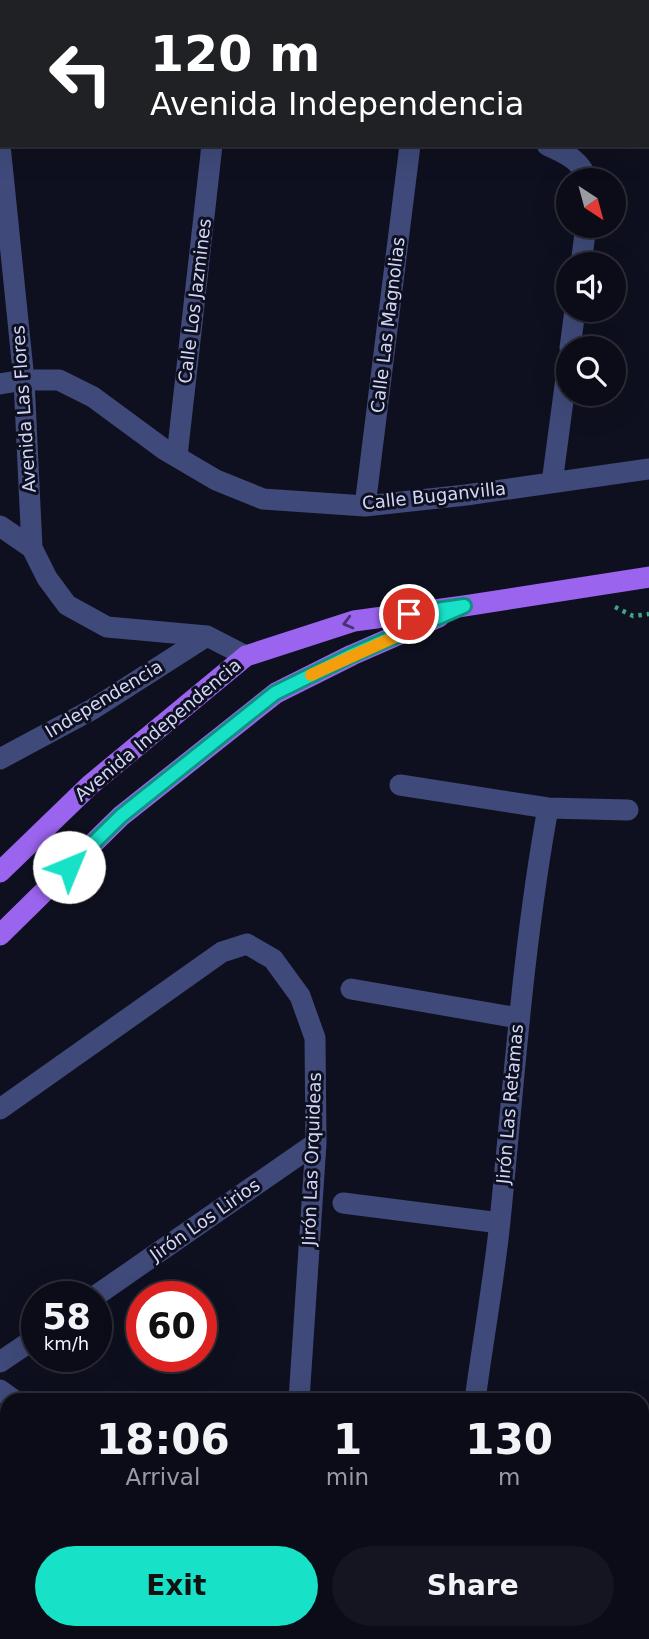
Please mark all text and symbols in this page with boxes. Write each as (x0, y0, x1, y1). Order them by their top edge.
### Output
text: 120 m (150, 26, 320, 83)
icon: left (35, 28, 126, 119)
text: Avenida Independencia (150, 85, 524, 123)
north arrow (556, 168, 626, 238)
map controls (556, 168, 626, 406)
street label: Calle Los Jazmines (174, 217, 215, 385)
street label: Calle Las Magnolias (366, 236, 409, 414)
button: sound (556, 252, 626, 322)
street label: Avenida Las Flores (7, 325, 40, 493)
button: search (556, 336, 626, 406)
street label: Calle Buganvilla (361, 477, 507, 514)
pin (379, 584, 439, 644)
icon: arrive (390, 595, 428, 633)
one-way arrow (342, 615, 354, 630)
street label: Avenida Independencia (70, 654, 245, 805)
street label: Independencia (41, 655, 166, 742)
position arrow (32, 830, 106, 904)
street label: Jirón Las Retamas (492, 1023, 527, 1186)
street label: Jirón Las Orquideas (298, 1072, 325, 1247)
street label: Jirón Los Lirios (145, 1174, 264, 1266)
speed limit sign: 60 (126, 1281, 217, 1372)
text: 58 (42, 1297, 91, 1337)
text: km/h (44, 1333, 89, 1354)
text: 18:06 (96, 1415, 230, 1464)
text: 1 (333, 1415, 362, 1464)
text: 130 (465, 1415, 553, 1464)
text: Arrival (126, 1464, 200, 1490)
text: min (326, 1464, 369, 1490)
text: m (498, 1464, 520, 1490)
button: Exit (35, 1546, 318, 1626)
button: Share (332, 1546, 614, 1626)

